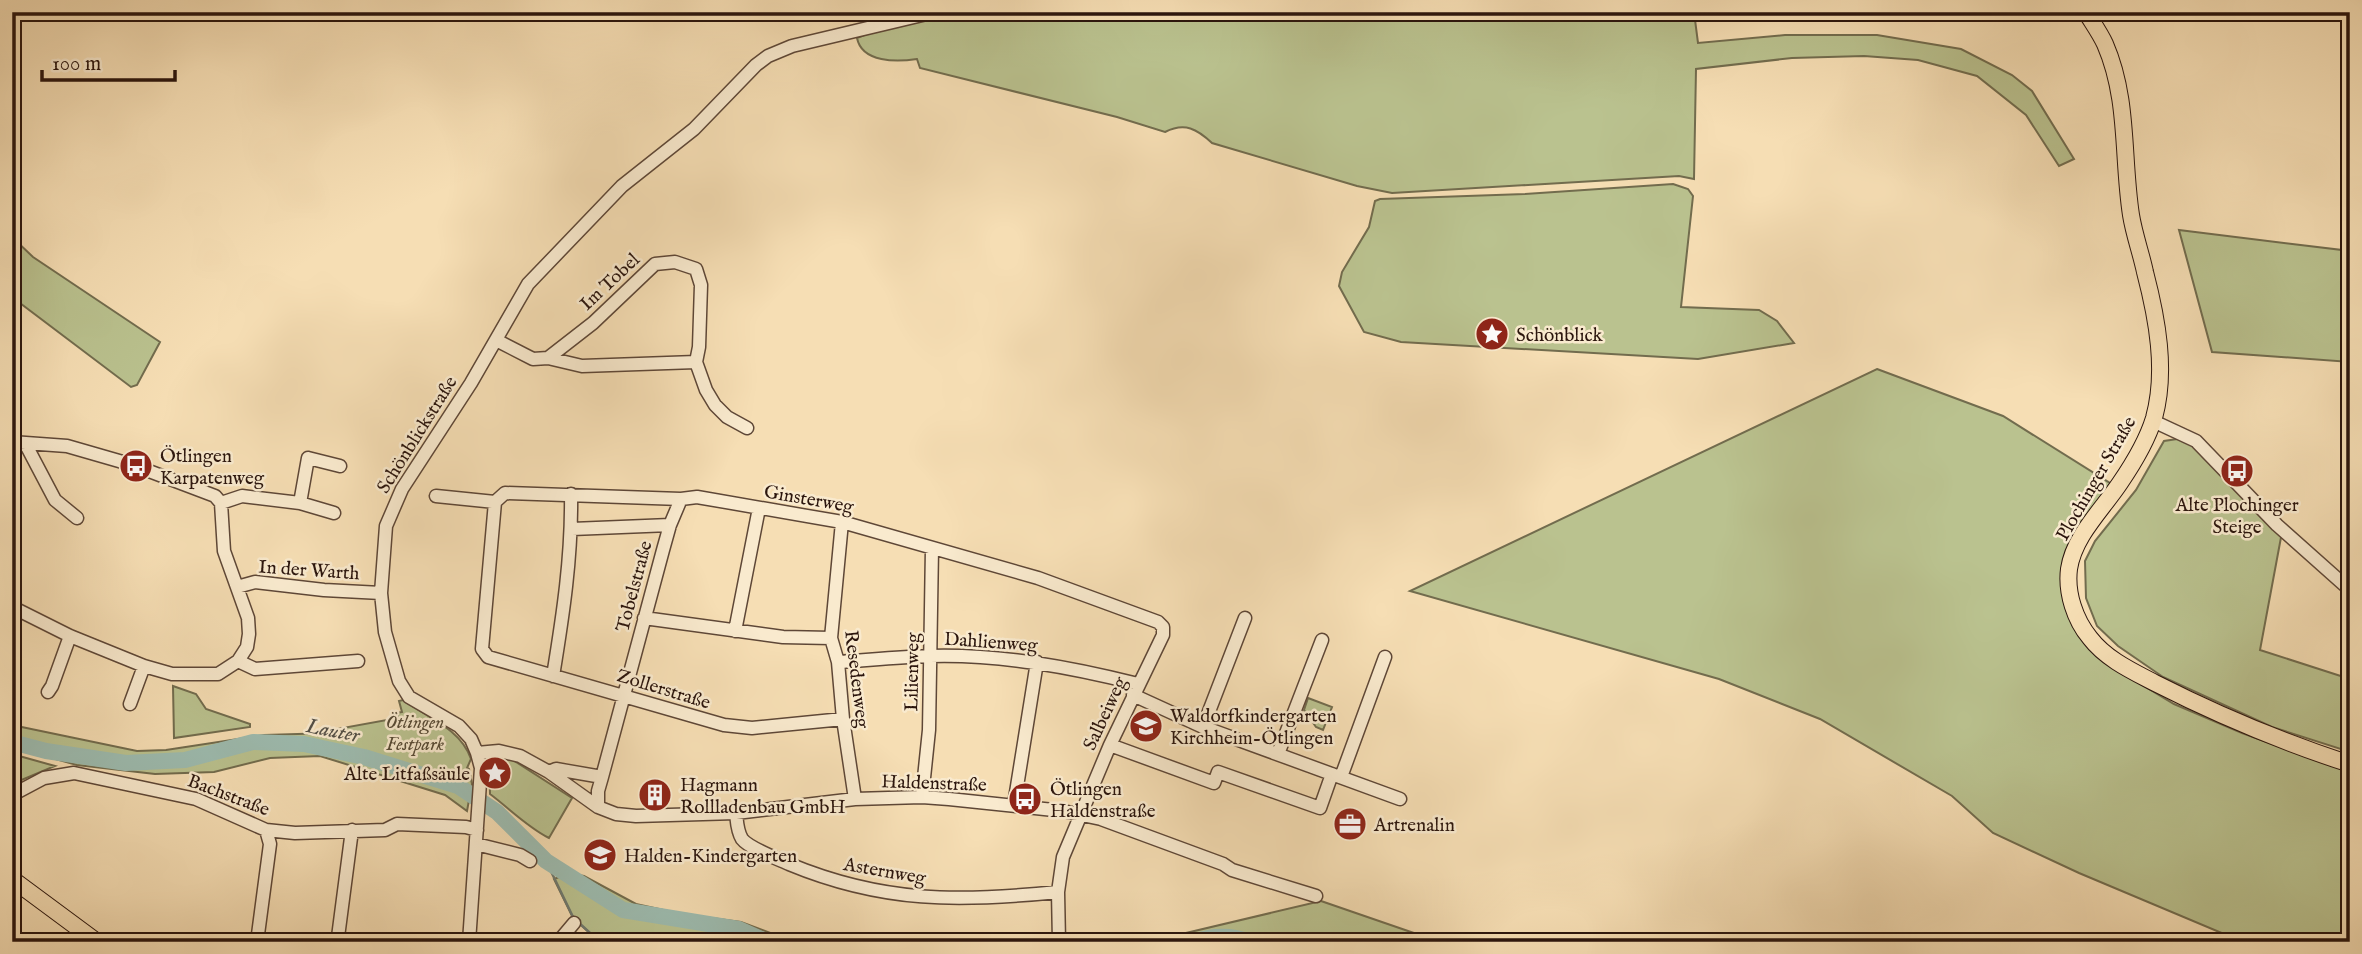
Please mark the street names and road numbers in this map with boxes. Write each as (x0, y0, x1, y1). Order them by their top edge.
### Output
street label: Im Tobel (575, 248, 646, 316)
street label: Schönblickstraße (372, 372, 463, 498)
street label: Plochinger Straße (2051, 412, 2142, 546)
street label: Ginsterweg (762, 480, 856, 520)
street label: Tobelstraße (611, 538, 659, 635)
street label: In der Warth (258, 555, 360, 586)
street label: Dahlienweg (943, 628, 1039, 658)
street label: Resedenweg (838, 629, 874, 730)
street label: Lilienweg (900, 632, 926, 712)
street label: Zollerstraße (614, 664, 713, 716)
street label: Salbeiweg (1078, 673, 1134, 754)
street label: Bachstraße (184, 769, 273, 823)
street label: Haldenstraße (881, 770, 987, 798)
street label: Asternweg (841, 853, 928, 891)

